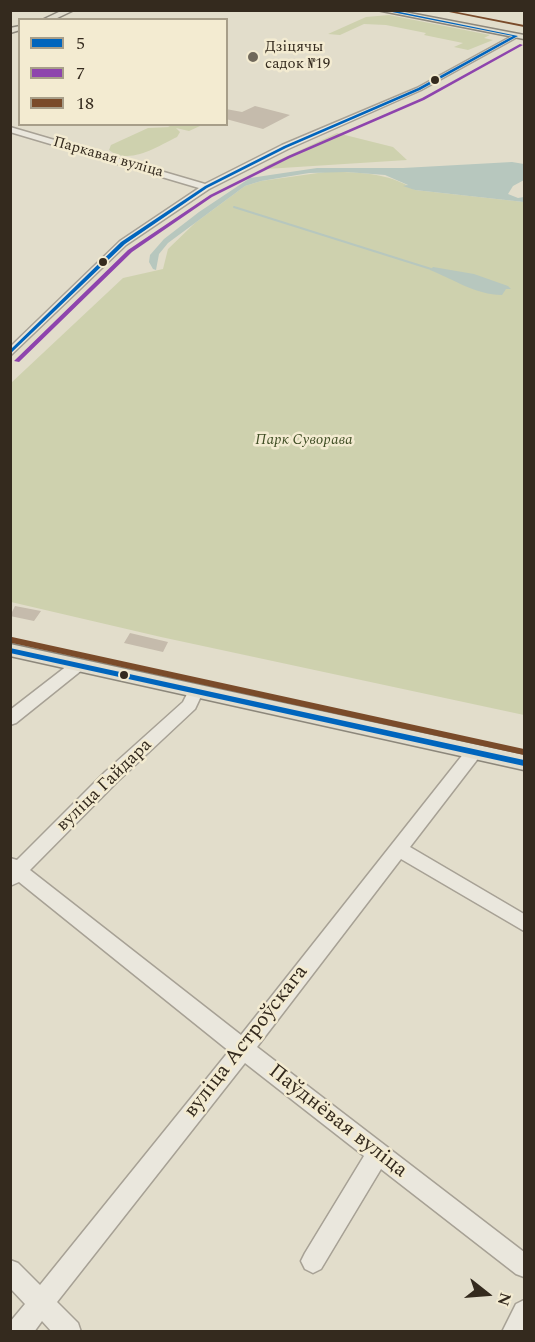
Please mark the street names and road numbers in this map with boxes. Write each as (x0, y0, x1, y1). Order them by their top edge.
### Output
street label: Паркавая вуліца (51, 134, 165, 182)
street label: вуліца Гайдара (53, 735, 157, 837)
street label: вуліца Астроўскага (179, 961, 315, 1123)
street label: Паўднёвая вуліца (262, 1060, 412, 1184)

